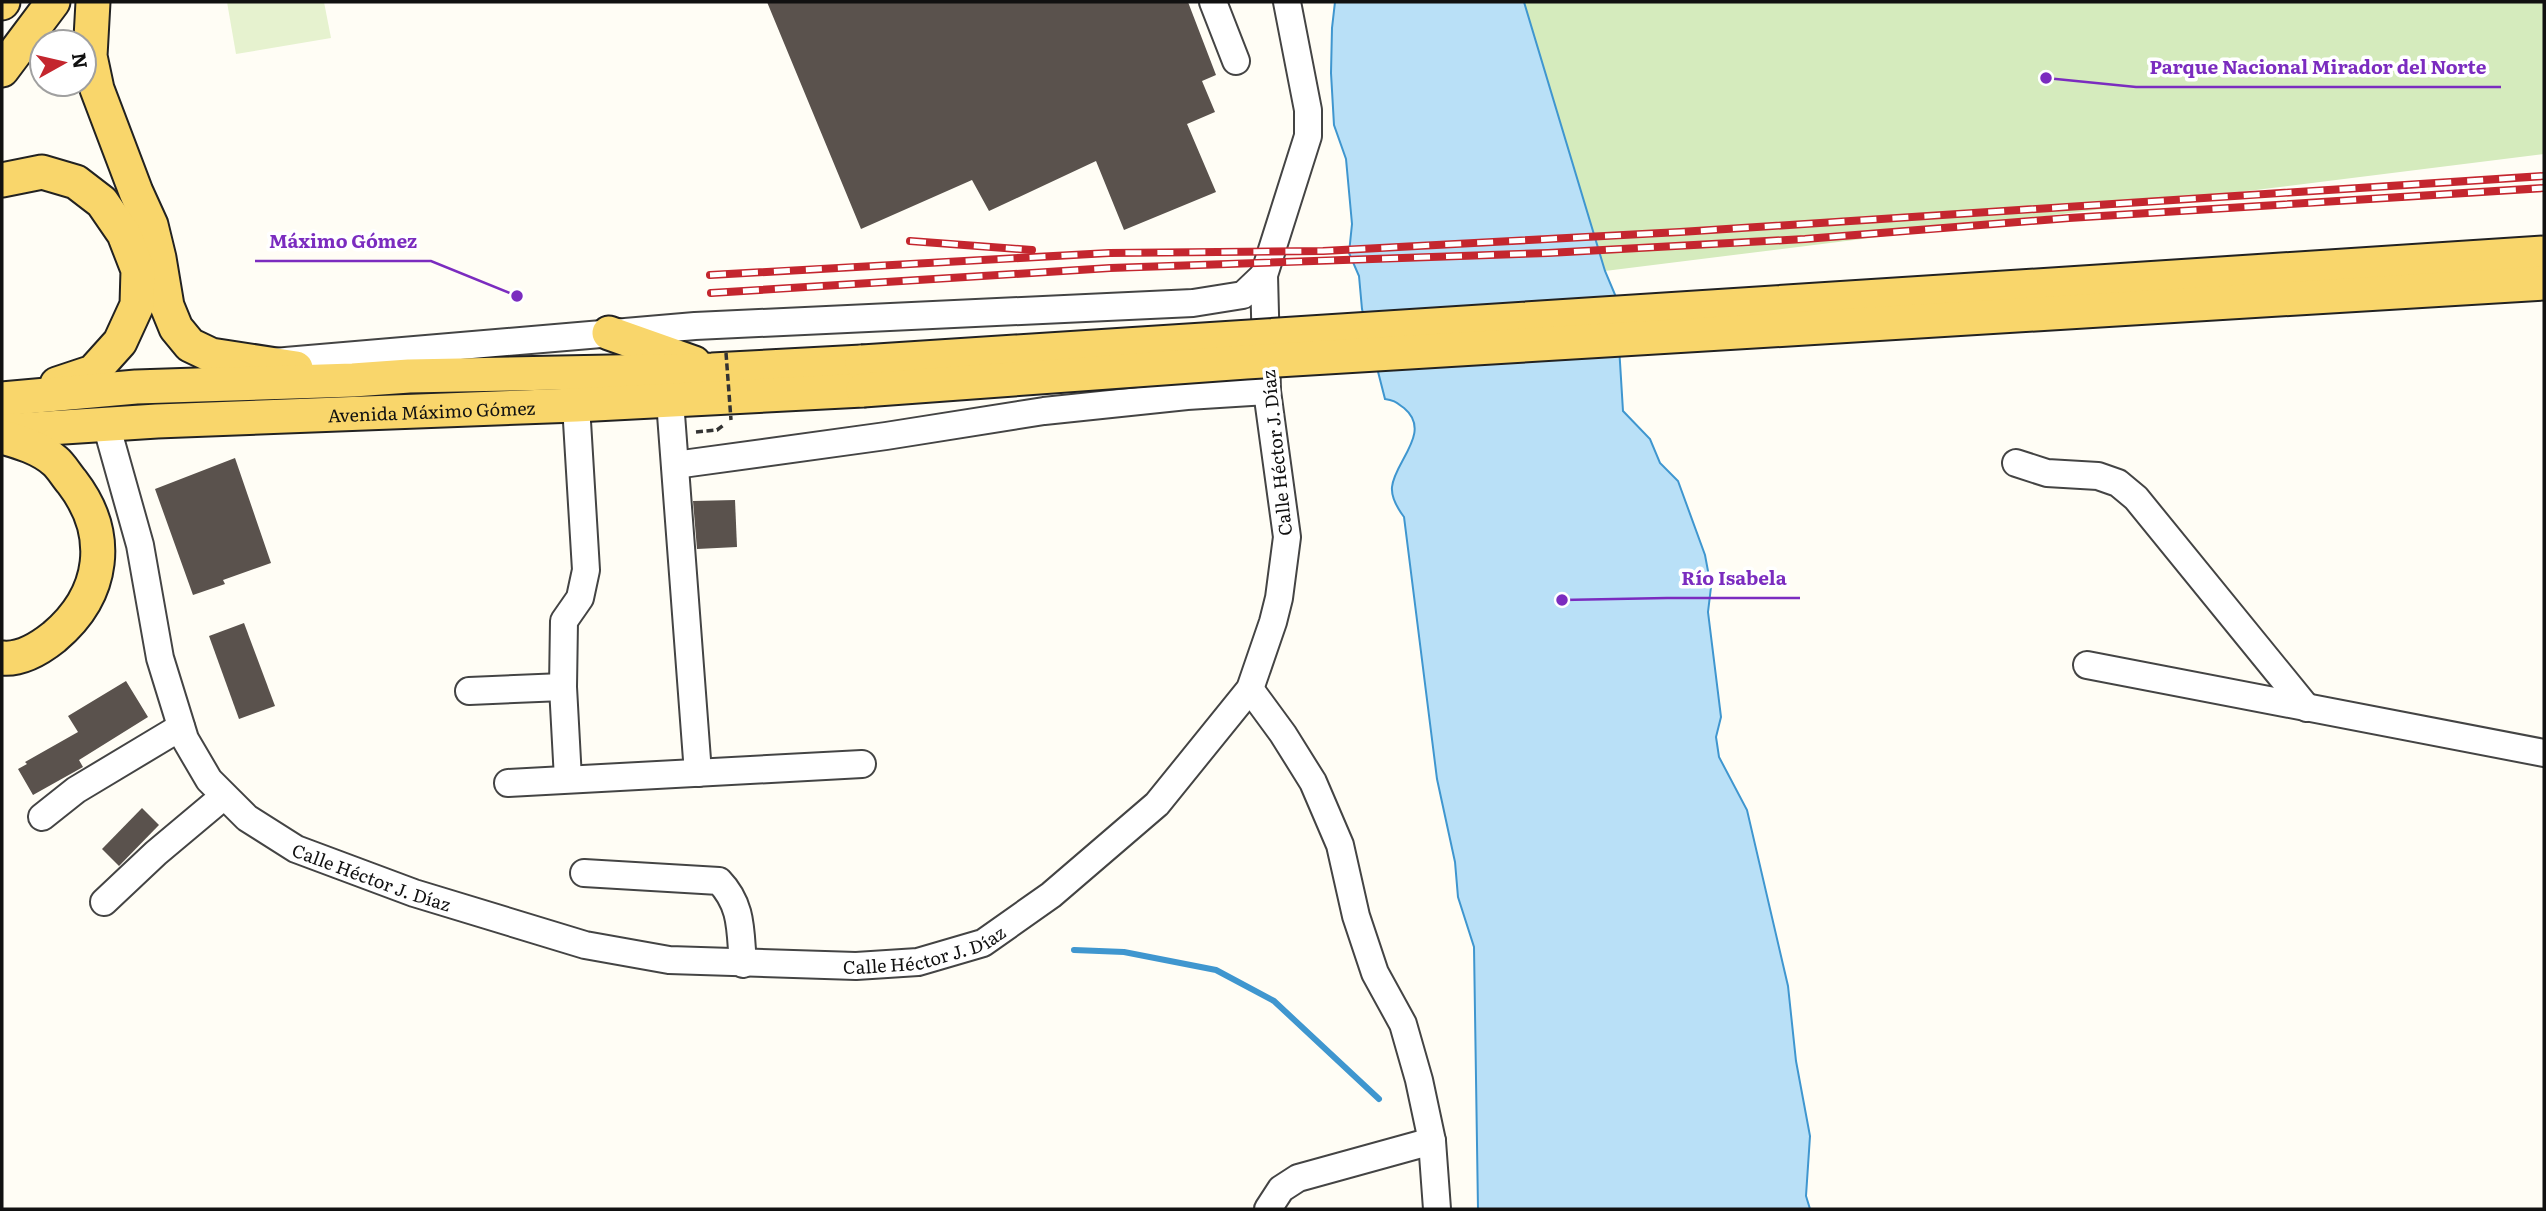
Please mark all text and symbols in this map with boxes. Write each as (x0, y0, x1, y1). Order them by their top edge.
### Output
north arrow (28, 28, 98, 98)
callout: Parque Nacional Mirador del Norte (2136, 47, 2501, 87)
text: N (66, 51, 96, 70)
text: Parque Nacional Mirador del Norte (2149, 52, 2487, 80)
callout: Máximo Gómez (255, 221, 431, 261)
text: Máximo Gómez (269, 226, 417, 254)
street label: Calle Héctor J. Díaz (1254, 369, 1298, 537)
street label: Avenida Máximo Gómez (327, 393, 536, 428)
callout: Río Isabela (1667, 558, 1800, 598)
text: Río Isabela (1681, 563, 1787, 591)
street label: Calle Héctor J. Díaz (289, 835, 454, 917)
street label: Calle Héctor J. Díaz (843, 918, 1011, 980)

